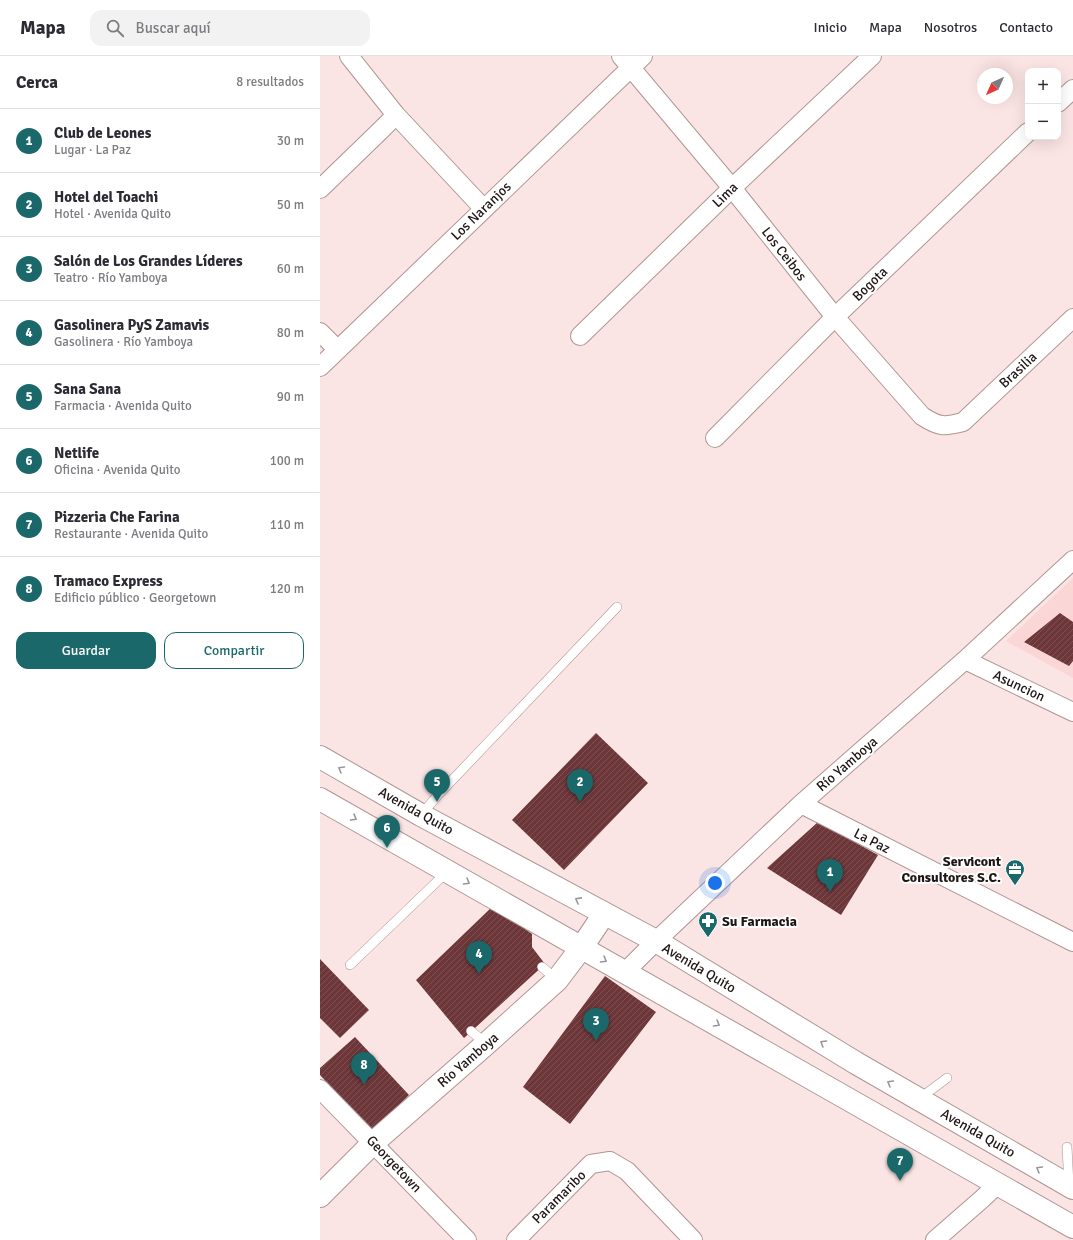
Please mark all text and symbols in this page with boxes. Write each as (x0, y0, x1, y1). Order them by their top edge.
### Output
search box (90, 10, 370, 46)
text: Mapa (20, 16, 66, 40)
icon: search (104, 17, 126, 39)
text: Buscar aquí (136, 19, 211, 37)
text: Inicio (814, 19, 847, 36)
text: Mapa (869, 19, 902, 36)
text: Nosotros (924, 19, 977, 36)
text: Contacto (999, 19, 1053, 36)
north arrow (977, 68, 1013, 104)
map controls (1025, 68, 1061, 140)
button: + (1025, 68, 1061, 104)
text: Cerca (16, 72, 58, 93)
text: 8 resultados (236, 74, 304, 90)
button: − (1025, 104, 1061, 140)
text: Club de Leones (54, 124, 151, 142)
text: 1 (25, 133, 33, 149)
text: 30 m (277, 133, 304, 149)
text: Lugar · La Paz (54, 142, 131, 158)
street label: Los Naranjos (447, 178, 515, 244)
street label: Lima (709, 179, 741, 211)
text: Hotel del Toachi (54, 188, 158, 206)
text: 2 (25, 197, 33, 213)
text: 50 m (277, 197, 304, 213)
text: Hotel · Avenida Quito (54, 206, 171, 222)
street label: Los Ceibos (758, 224, 810, 284)
text: Salón de Los Grandes Líderes (54, 252, 243, 270)
text: 3 (25, 261, 33, 277)
text: 60 m (277, 261, 304, 277)
street label: Bogota (849, 263, 891, 305)
text: Teatro · Río Yamboya (54, 270, 168, 286)
text: Gasolinera PyS Zamavis (54, 316, 209, 334)
text: 4 (25, 325, 33, 341)
text: 80 m (277, 325, 304, 341)
text: Gasolinera · Río Yamboya (54, 334, 193, 350)
street label: Brasilia (996, 348, 1040, 392)
text: Sana Sana (54, 380, 121, 398)
text: 5 (25, 389, 33, 405)
text: 90 m (277, 389, 304, 405)
text: Farmacia · Avenida Quito (54, 398, 192, 414)
text: Netlife (54, 444, 99, 462)
text: 6 (25, 453, 33, 469)
text: 100 m (270, 453, 304, 469)
text: Oficina · Avenida Quito (54, 462, 180, 478)
text: Pizzeria Che Farina (54, 508, 180, 526)
text: 7 (25, 517, 33, 533)
text: 110 m (270, 517, 304, 533)
text: Restaurante · Avenida Quito (54, 526, 208, 542)
text: Tramaco Express (54, 572, 163, 590)
text: 8 (25, 581, 33, 597)
text: 120 m (270, 581, 304, 597)
text: Edificio público · Georgetown (54, 590, 216, 606)
button: Guardar (16, 632, 156, 669)
button: Compartir (164, 632, 304, 669)
street label: Asuncion (990, 667, 1048, 705)
street label: Río Yamboya (813, 733, 881, 795)
one-way arrow (338, 767, 345, 774)
pin: 5 (424, 769, 450, 802)
pin: 2 (567, 769, 593, 802)
street label: Avenida Quito (376, 783, 456, 839)
one-way arrow (350, 813, 357, 820)
pin: 6 (374, 815, 400, 848)
street label: La Paz (851, 825, 893, 857)
place label: Servicont Consultores S.C. (901, 853, 1002, 886)
office icon: Servicont Consultores S.C. (1004, 858, 1026, 886)
pin: 1 (817, 859, 843, 892)
your location (705, 873, 725, 893)
one-way arrow (463, 877, 470, 885)
one-way arrow (574, 897, 582, 905)
pharmacy icon: Su Farmacia (697, 910, 719, 938)
place label: Su Farmacia (722, 913, 797, 930)
street label: Avenida Quito (659, 939, 739, 997)
pin: 4 (466, 941, 492, 974)
one-way arrow (600, 956, 607, 963)
pin: 3 (583, 1008, 609, 1041)
one-way arrow (713, 1020, 720, 1027)
street label: Río Yamboya (434, 1029, 502, 1091)
one-way arrow (820, 1040, 827, 1048)
pin: 8 (351, 1052, 377, 1085)
one-way arrow (887, 1081, 894, 1088)
street label: Avenida Quito (938, 1105, 1018, 1161)
street label: Georgetown (363, 1132, 425, 1196)
pin: 7 (887, 1148, 913, 1181)
one-way arrow (1036, 1166, 1043, 1173)
street label: Paramaribo (529, 1167, 589, 1227)

